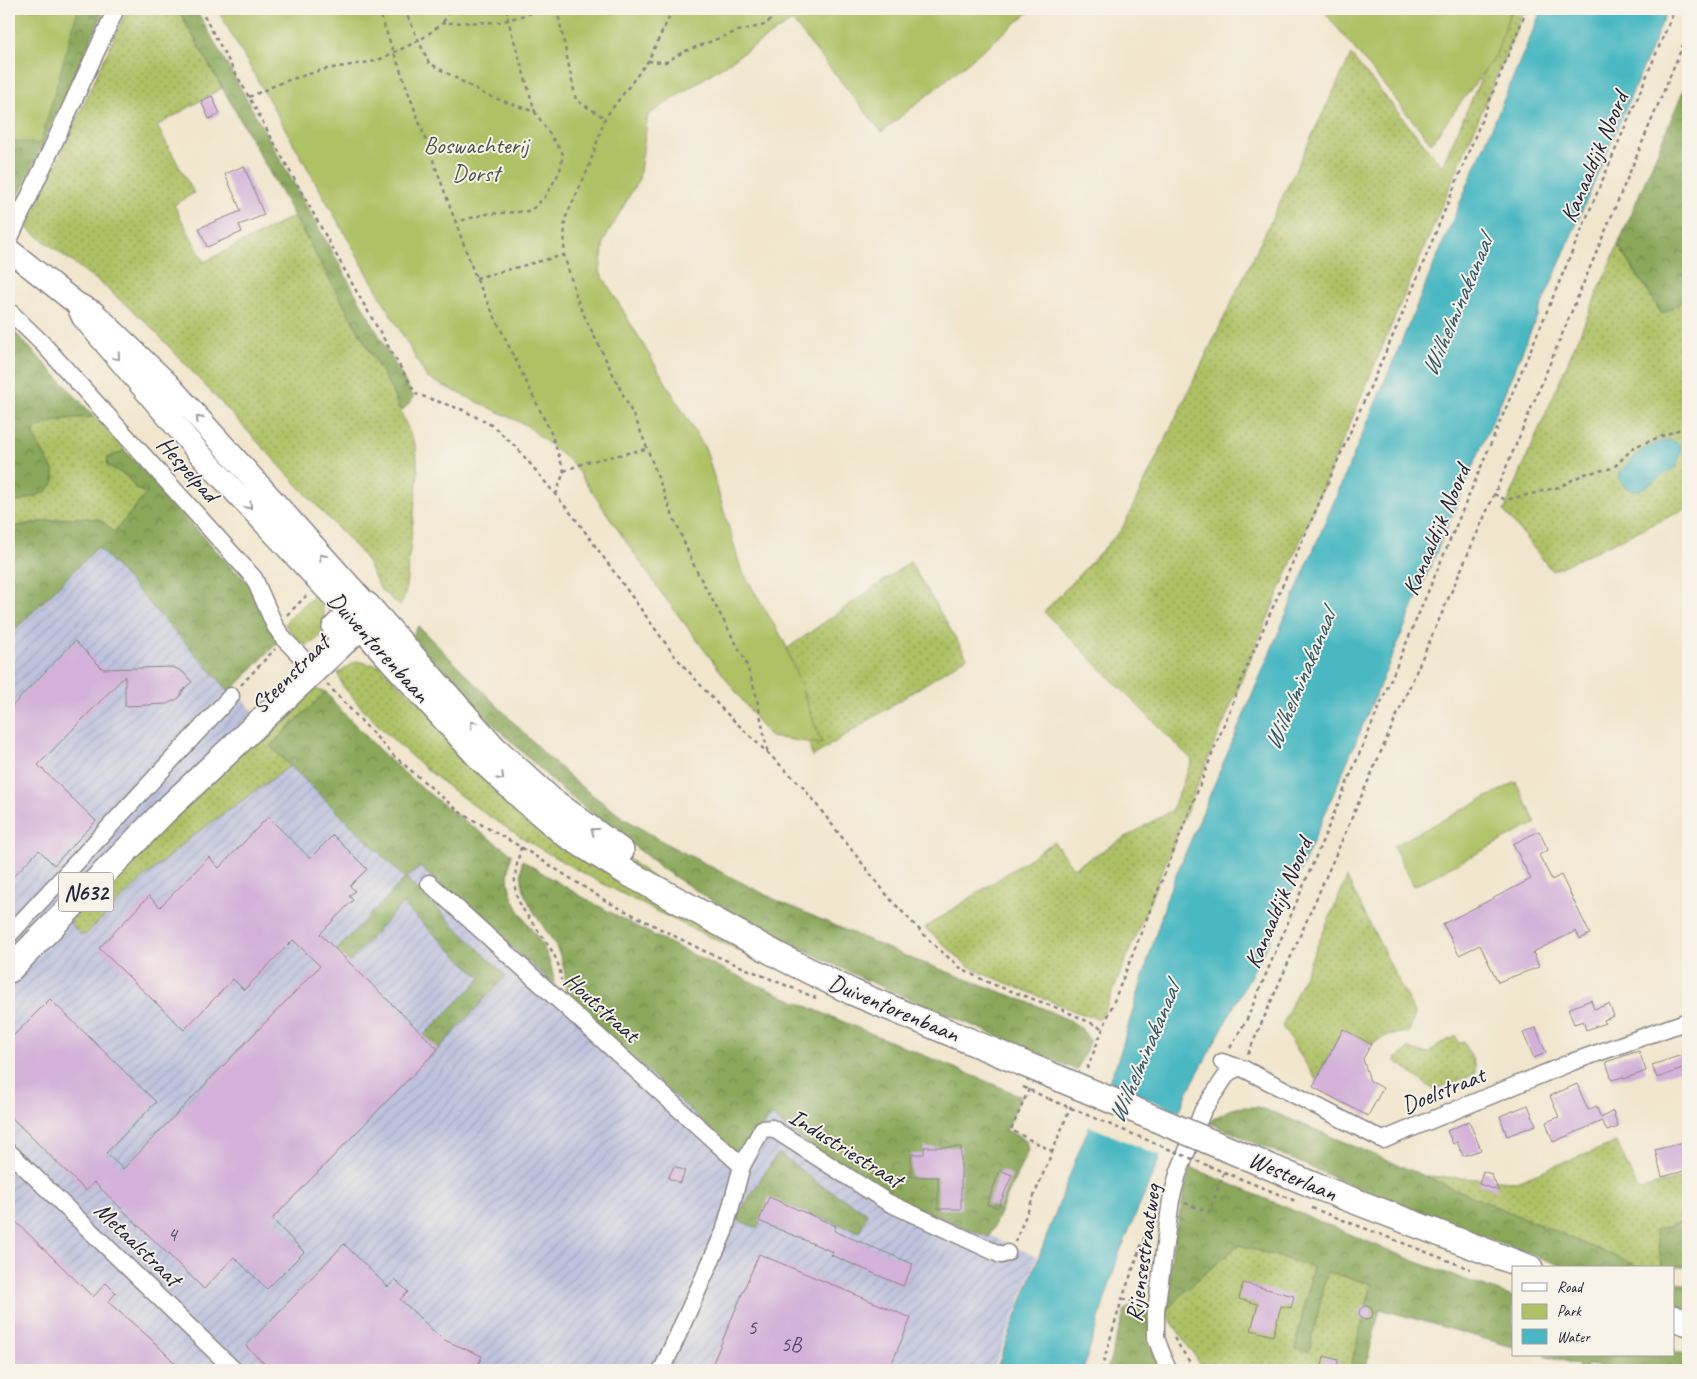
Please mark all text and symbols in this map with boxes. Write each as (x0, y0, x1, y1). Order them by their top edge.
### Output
street label: Kanaaldijk Noord (1553, 84, 1636, 227)
park label: Boswachterij Dorst (423, 130, 532, 188)
water label: Wilhelminakanaal (1413, 225, 1504, 381)
one-way arrow (111, 351, 120, 360)
one-way arrow (196, 415, 205, 424)
street label: Hespelpad (150, 430, 228, 511)
street label: Kanaaldijk Noord (1395, 457, 1478, 600)
one-way arrow (243, 500, 252, 509)
one-way arrow (319, 554, 328, 563)
street label: Duiventorenbaan (321, 585, 437, 710)
water label: Wilhelminakanaal (1256, 599, 1347, 755)
street label: Steenstraat (244, 626, 338, 720)
one-way arrow (470, 721, 478, 730)
one-way arrow (495, 771, 504, 780)
one-way arrow (591, 829, 600, 837)
street label: Kanaaldijk Noord (1237, 830, 1320, 973)
road number: N632 (58, 872, 114, 912)
street label: Houtstraat (558, 965, 648, 1050)
street label: Duiventorenbaan (824, 967, 965, 1049)
water label: Wilhelminakanaal (1100, 972, 1191, 1128)
street label: Doelstraat (1397, 1059, 1491, 1120)
street label: Industriestraat (784, 1101, 911, 1196)
street label: Westerlaan (1244, 1144, 1342, 1208)
street label: Rijensestraatweg (1119, 1181, 1168, 1324)
street label: Metaalstraat (88, 1195, 190, 1295)
house number: 4 (167, 1221, 179, 1247)
legend (1512, 1266, 1674, 1356)
text: Road (1557, 1278, 1584, 1297)
text: Park (1557, 1302, 1582, 1321)
house number: 5 (747, 1314, 758, 1340)
text: Water (1557, 1328, 1591, 1347)
house number: 5B (781, 1331, 803, 1357)

